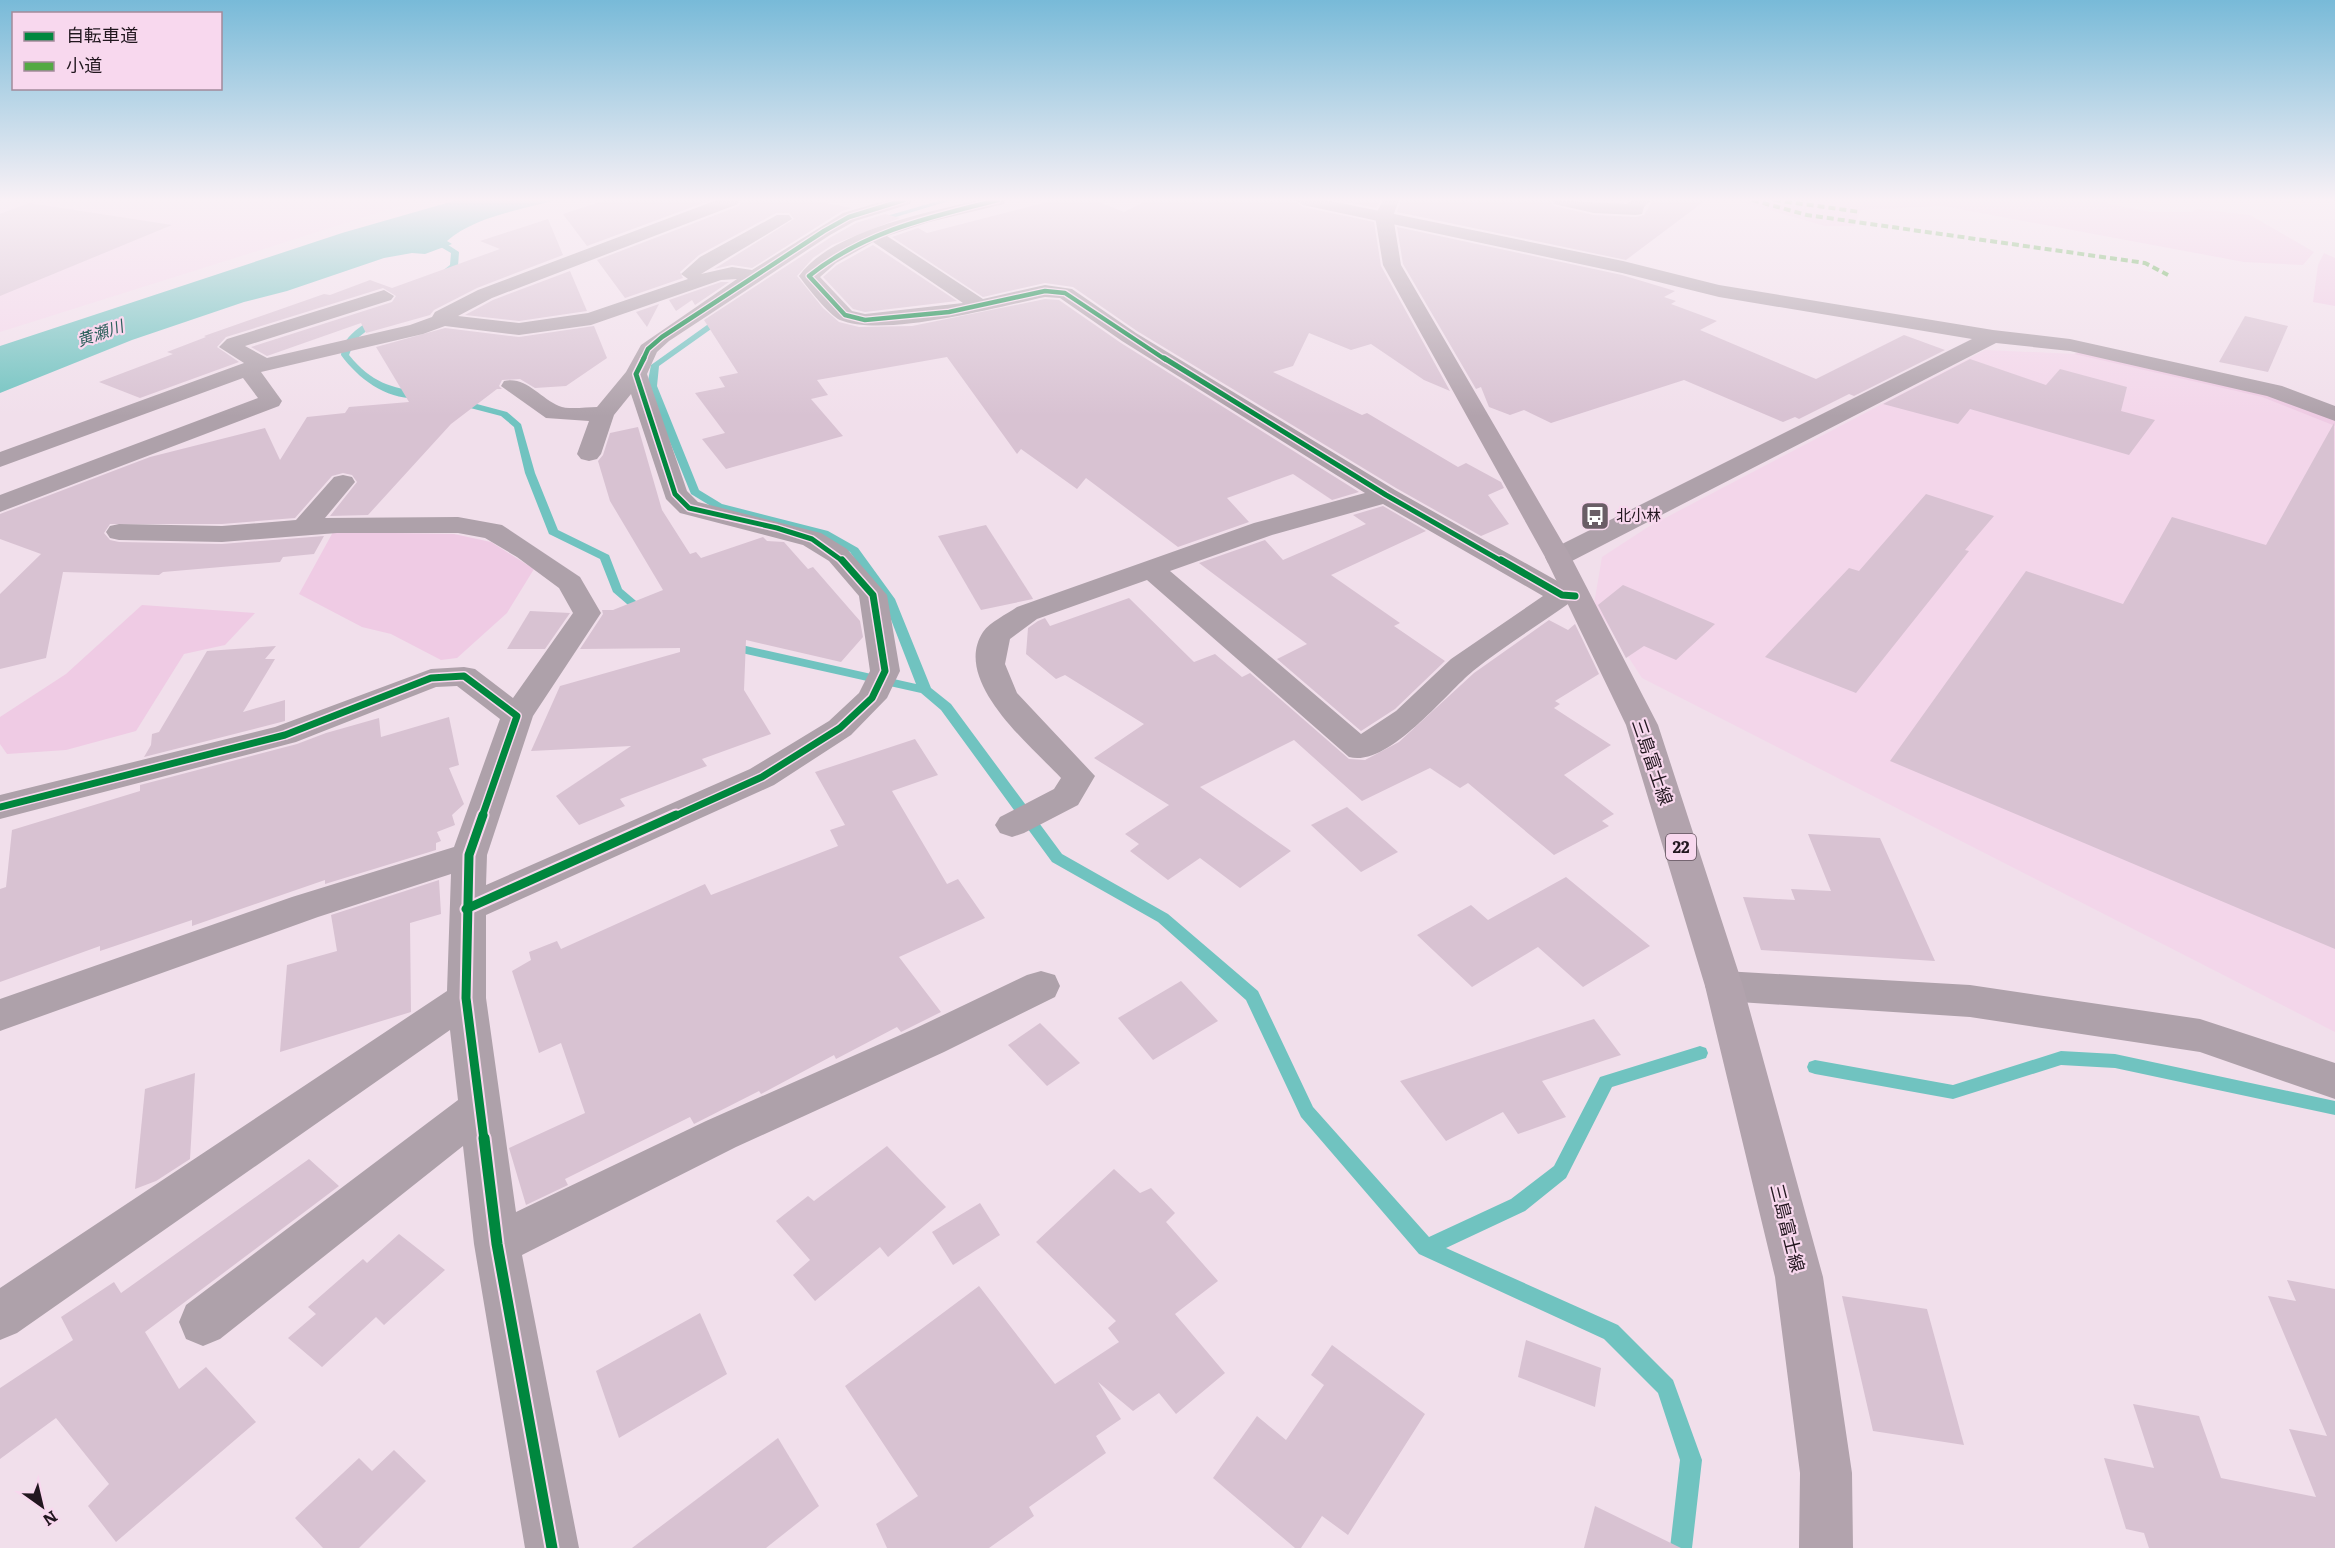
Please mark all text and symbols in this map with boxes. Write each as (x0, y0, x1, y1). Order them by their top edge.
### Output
legend (12, 12, 222, 90)
text: 自転車道 (66, 21, 138, 48)
text: 小道 (66, 51, 102, 78)
water label: 黄瀬川 (73, 312, 128, 351)
bus stop icon: 北小林 (1579, 500, 1611, 532)
place label: 北小林 (1616, 503, 1661, 526)
street label: 三島富士線 (1626, 715, 1681, 808)
road number: 22 (1666, 834, 1696, 860)
street label: 三島富士線 (1764, 1181, 1812, 1275)
north arrow (12, 1476, 72, 1536)
text: N (39, 1506, 63, 1533)

